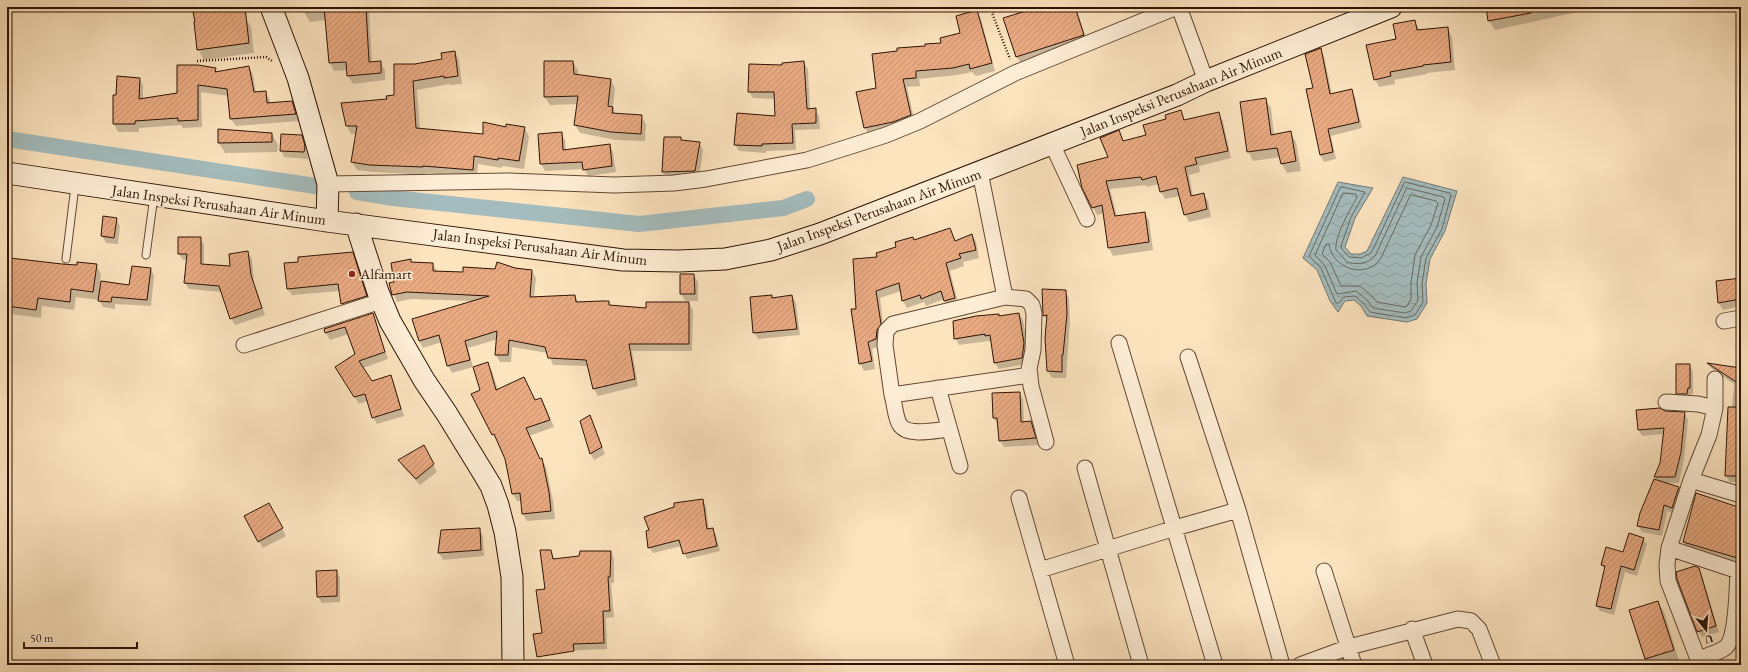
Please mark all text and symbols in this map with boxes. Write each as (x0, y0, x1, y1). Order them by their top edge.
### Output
street label: Jalan Inspeksi Perusahaan Air Minum (1075, 42, 1285, 142)
street label: Jalan Inspeksi Perusahaan Air Minum (772, 164, 984, 256)
street label: Jalan Inspeksi Perusahaan Air Minum (109, 180, 328, 229)
street label: Jalan Inspeksi Perusahaan Air Minum (430, 224, 649, 269)
place label: Alfamart (359, 264, 412, 283)
marker: Alfamart (347, 269, 357, 279)
north arrow (1686, 610, 1726, 650)
scale bar (24, 624, 137, 650)
text: 50 m (30, 630, 54, 646)
text: U (1702, 632, 1715, 648)

